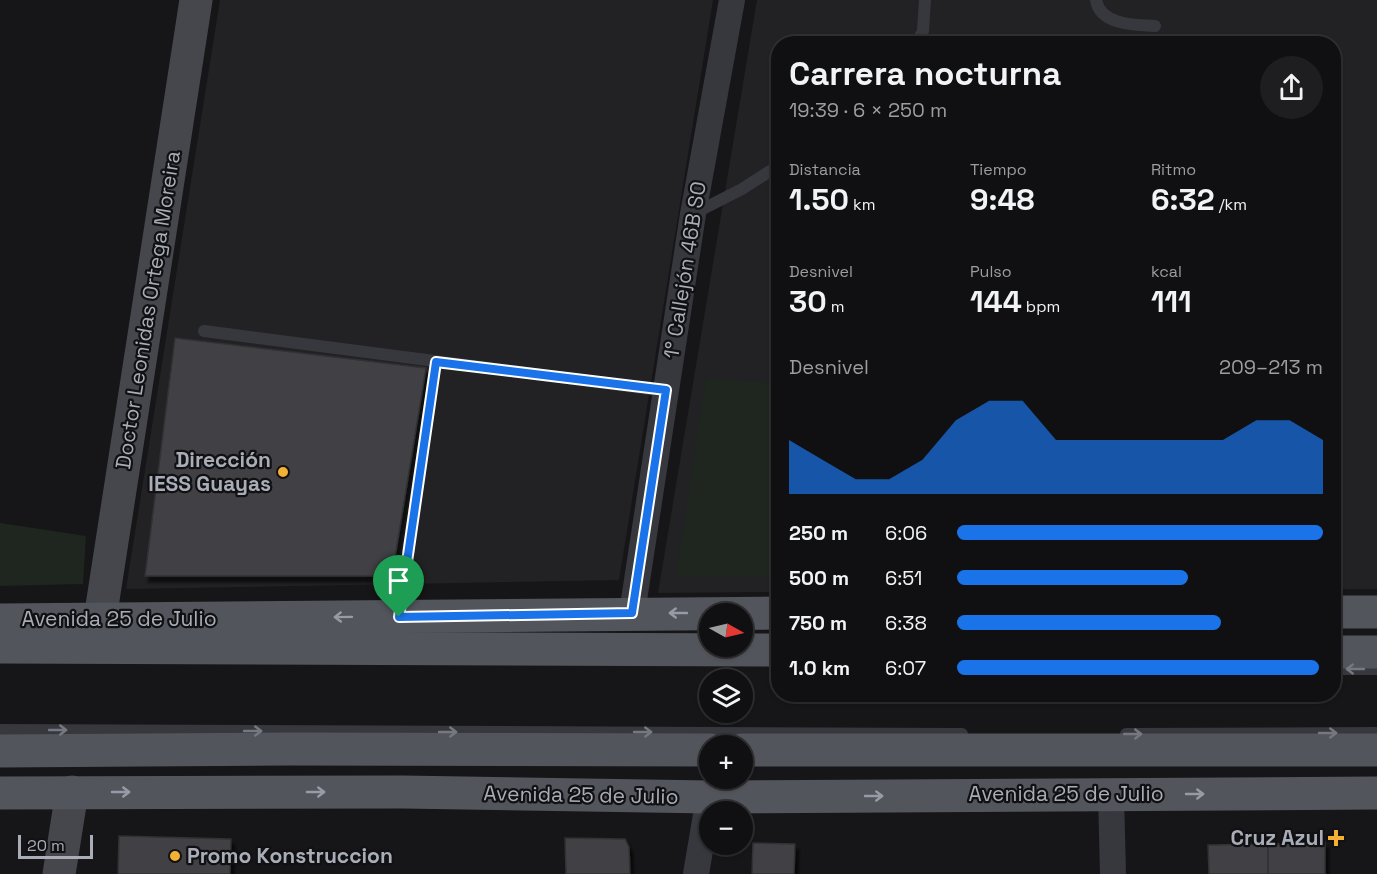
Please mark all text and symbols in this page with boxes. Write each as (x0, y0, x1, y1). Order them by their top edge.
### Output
text: Carrera nocturna (789, 53, 1061, 95)
button: share (1260, 56, 1323, 119)
text: 19:39 · 6 × 250 m (789, 97, 947, 123)
street label: Doctor Leonidas Ortega Moreira (109, 149, 186, 471)
text: Distancia (789, 159, 861, 180)
text: Tiempo (970, 159, 1027, 180)
text: Ritmo (1151, 159, 1196, 180)
street label: 1° Callejón 46B SO (657, 179, 712, 360)
text: 1.50 (789, 180, 849, 219)
text: 9:48 (970, 180, 1035, 219)
text: 6:32 (1151, 180, 1215, 219)
text: km (849, 194, 875, 215)
text: /km (1215, 194, 1247, 215)
text: Desnivel (789, 261, 853, 282)
text: Pulso (970, 261, 1012, 282)
text: kcal (1151, 261, 1182, 282)
text: 30 (789, 282, 827, 321)
text: 144 (970, 282, 1022, 321)
text: 111 (1151, 282, 1192, 321)
text: m (827, 296, 845, 317)
text: bpm (1022, 296, 1060, 317)
text: Desnivel (789, 354, 869, 380)
text: 209–213 m (1219, 354, 1323, 380)
place label: Dirección IESS Guayas (148, 446, 271, 497)
marker: Dirección IESS Guayas (276, 465, 290, 479)
text: 250 m (789, 520, 848, 546)
text: 6:06 (885, 520, 927, 546)
pin (373, 555, 424, 617)
icon: arrive (382, 564, 415, 597)
text: 500 m (789, 565, 849, 591)
text: 6:51 (885, 565, 922, 591)
north arrow (699, 603, 753, 657)
map controls (699, 603, 753, 855)
street label: Avenida 25 de Julio (21, 605, 217, 632)
one-way arrow (669, 607, 689, 619)
text: 750 m (789, 610, 847, 636)
text: 6:38 (885, 610, 927, 636)
one-way arrow (333, 611, 353, 623)
text: 1.0 km (789, 655, 850, 681)
text: 6:07 (885, 655, 926, 681)
one-way arrow (1346, 663, 1366, 675)
button: layers (699, 669, 753, 723)
one-way arrow (48, 724, 68, 736)
one-way arrow (243, 725, 263, 737)
one-way arrow (438, 726, 458, 738)
one-way arrow (633, 726, 653, 738)
one-way arrow (1318, 727, 1338, 739)
one-way arrow (1123, 728, 1143, 739)
button: + (699, 735, 753, 789)
street label: Avenida 25 de Julio (483, 779, 679, 810)
street label: Avenida 25 de Julio (968, 780, 1164, 807)
one-way arrow (111, 786, 131, 798)
one-way arrow (306, 786, 326, 798)
one-way arrow (1185, 788, 1205, 800)
one-way arrow (864, 790, 884, 802)
button: − (699, 801, 753, 855)
place label: Cruz Azul (1231, 824, 1324, 851)
marker: Cruz Azul (1329, 831, 1343, 845)
scale bar (18, 832, 93, 860)
text: 20 m (27, 835, 65, 856)
place label: Promo Konstruccion (187, 842, 393, 869)
marker: Promo Konstruccion (168, 849, 182, 863)

